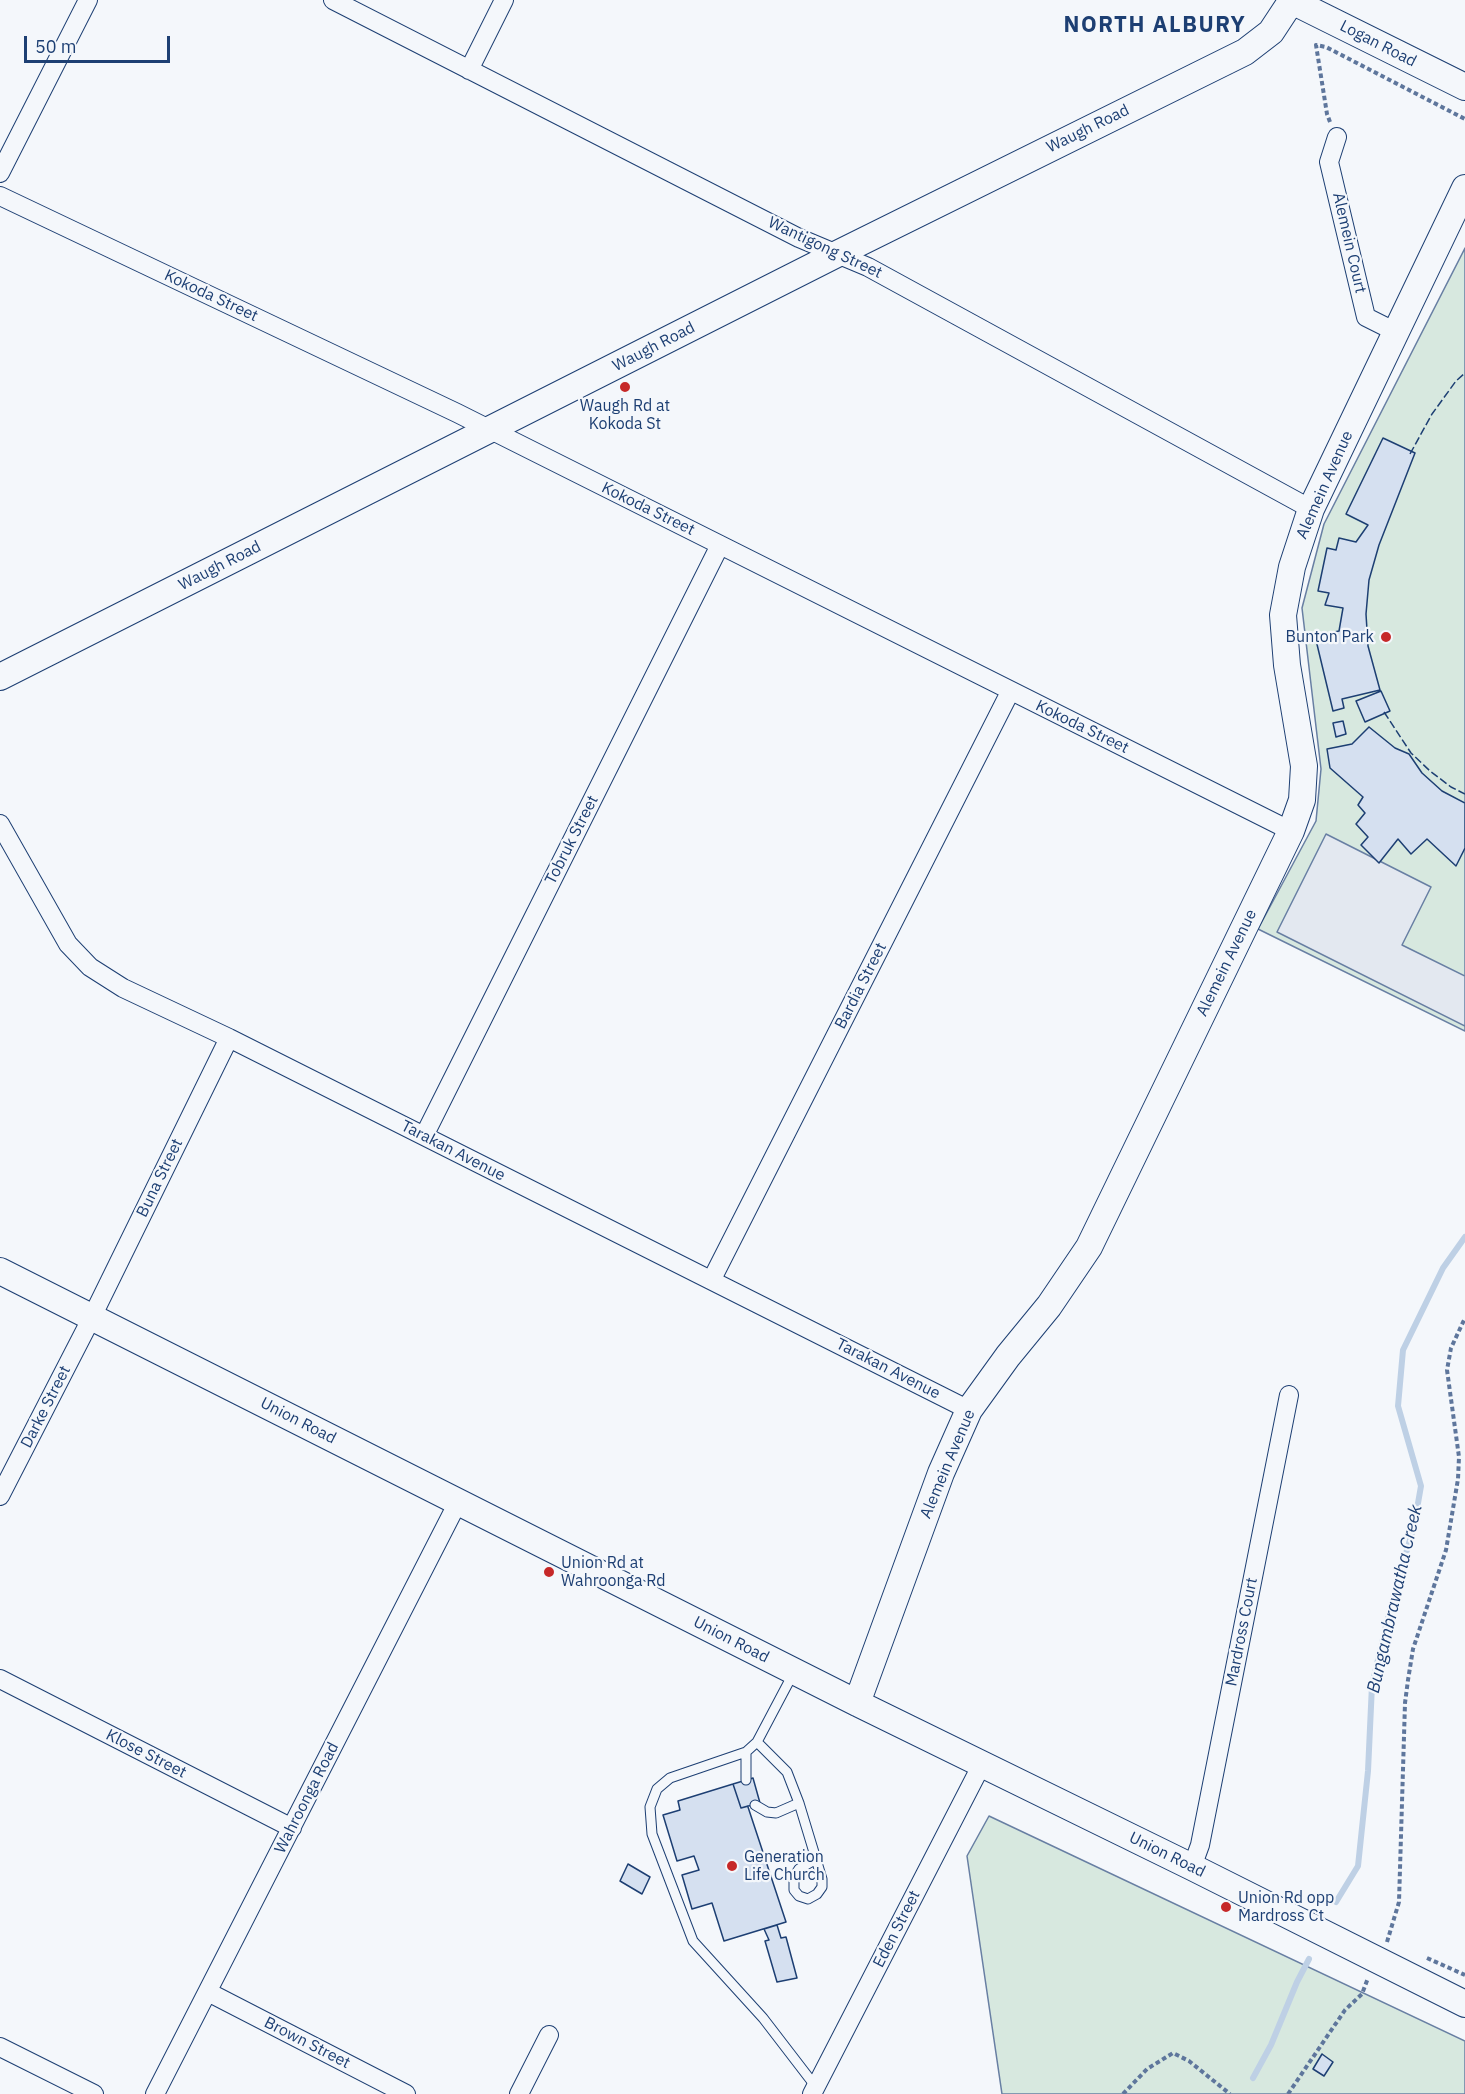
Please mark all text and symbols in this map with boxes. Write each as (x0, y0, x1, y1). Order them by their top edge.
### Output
district label: NORTH ALBURY (1064, 13, 1246, 39)
street label: Logan Road (1336, 17, 1420, 71)
scale bar (27, 24, 172, 62)
text: 50 m (35, 35, 77, 58)
street label: Waugh Road (1043, 101, 1133, 157)
street label: Alemein Court (1328, 191, 1370, 295)
street label: Wantigong Street (765, 213, 885, 283)
street label: Kokoda Street (161, 266, 261, 326)
street label: Waugh Road (610, 318, 698, 376)
marker: Waugh Rd at Kokoda St (618, 380, 632, 394)
place label: Waugh Rd at Kokoda St (580, 396, 670, 434)
street label: Alemein Avenue (1293, 428, 1357, 542)
street label: Kokoda Street (598, 478, 698, 540)
street label: Waugh Road (176, 537, 264, 595)
place label: Bunton Park (1286, 627, 1374, 647)
marker: Bunton Park (1379, 630, 1393, 644)
street label: Kokoda Street (1032, 696, 1132, 758)
street label: Tobruk Street (541, 792, 603, 888)
street label: Alemein Avenue (1193, 906, 1261, 1020)
street label: Bardia Street (831, 940, 891, 1032)
street label: Tarakan Avenue (398, 1117, 508, 1185)
street label: Buna Street (133, 1136, 187, 1220)
street label: Tarakan Avenue (833, 1335, 943, 1403)
street label: Darke Street (17, 1363, 75, 1451)
street label: Union Road (257, 1394, 339, 1448)
street label: Alemein Avenue (916, 1407, 980, 1521)
water label: Bungambrawatha Creek (1363, 1503, 1427, 1695)
place label: Union Rd at Wahroonga Rd (561, 1553, 666, 1591)
marker: Union Rd at Wahroonga Rd (542, 1565, 556, 1579)
street label: Mardross Court (1222, 1576, 1262, 1688)
street label: Union Road (690, 1613, 772, 1667)
street label: Klose Street (103, 1726, 189, 1782)
street label: Wahroonga Road (271, 1739, 343, 1857)
street label: Union Road (1126, 1828, 1208, 1882)
place label: Generation Life Church (744, 1847, 825, 1885)
marker: Generation Life Church (725, 1859, 739, 1873)
street label: Eden Street (869, 1887, 925, 1971)
place label: Union Rd opp Mardross Ct (1238, 1888, 1334, 1926)
marker: Union Rd opp Mardross Ct (1219, 1900, 1233, 1914)
street label: Brown Street (261, 2013, 353, 2073)

